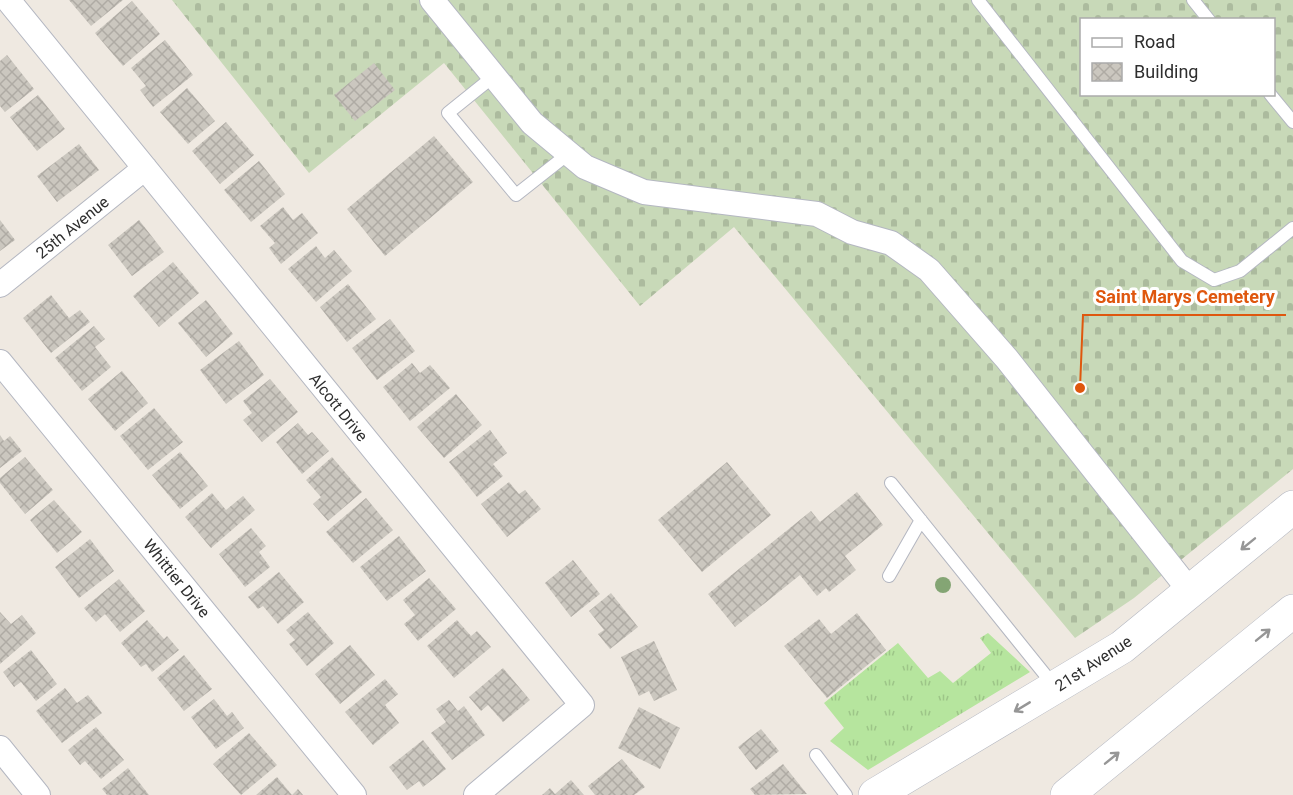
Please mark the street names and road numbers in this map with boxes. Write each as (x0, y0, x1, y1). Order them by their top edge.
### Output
street label: 25th Avenue (32, 192, 113, 263)
street label: Alcott Drive (305, 369, 372, 445)
street label: Whittier Drive (139, 535, 214, 621)
street label: 21st Avenue (1051, 632, 1135, 695)

